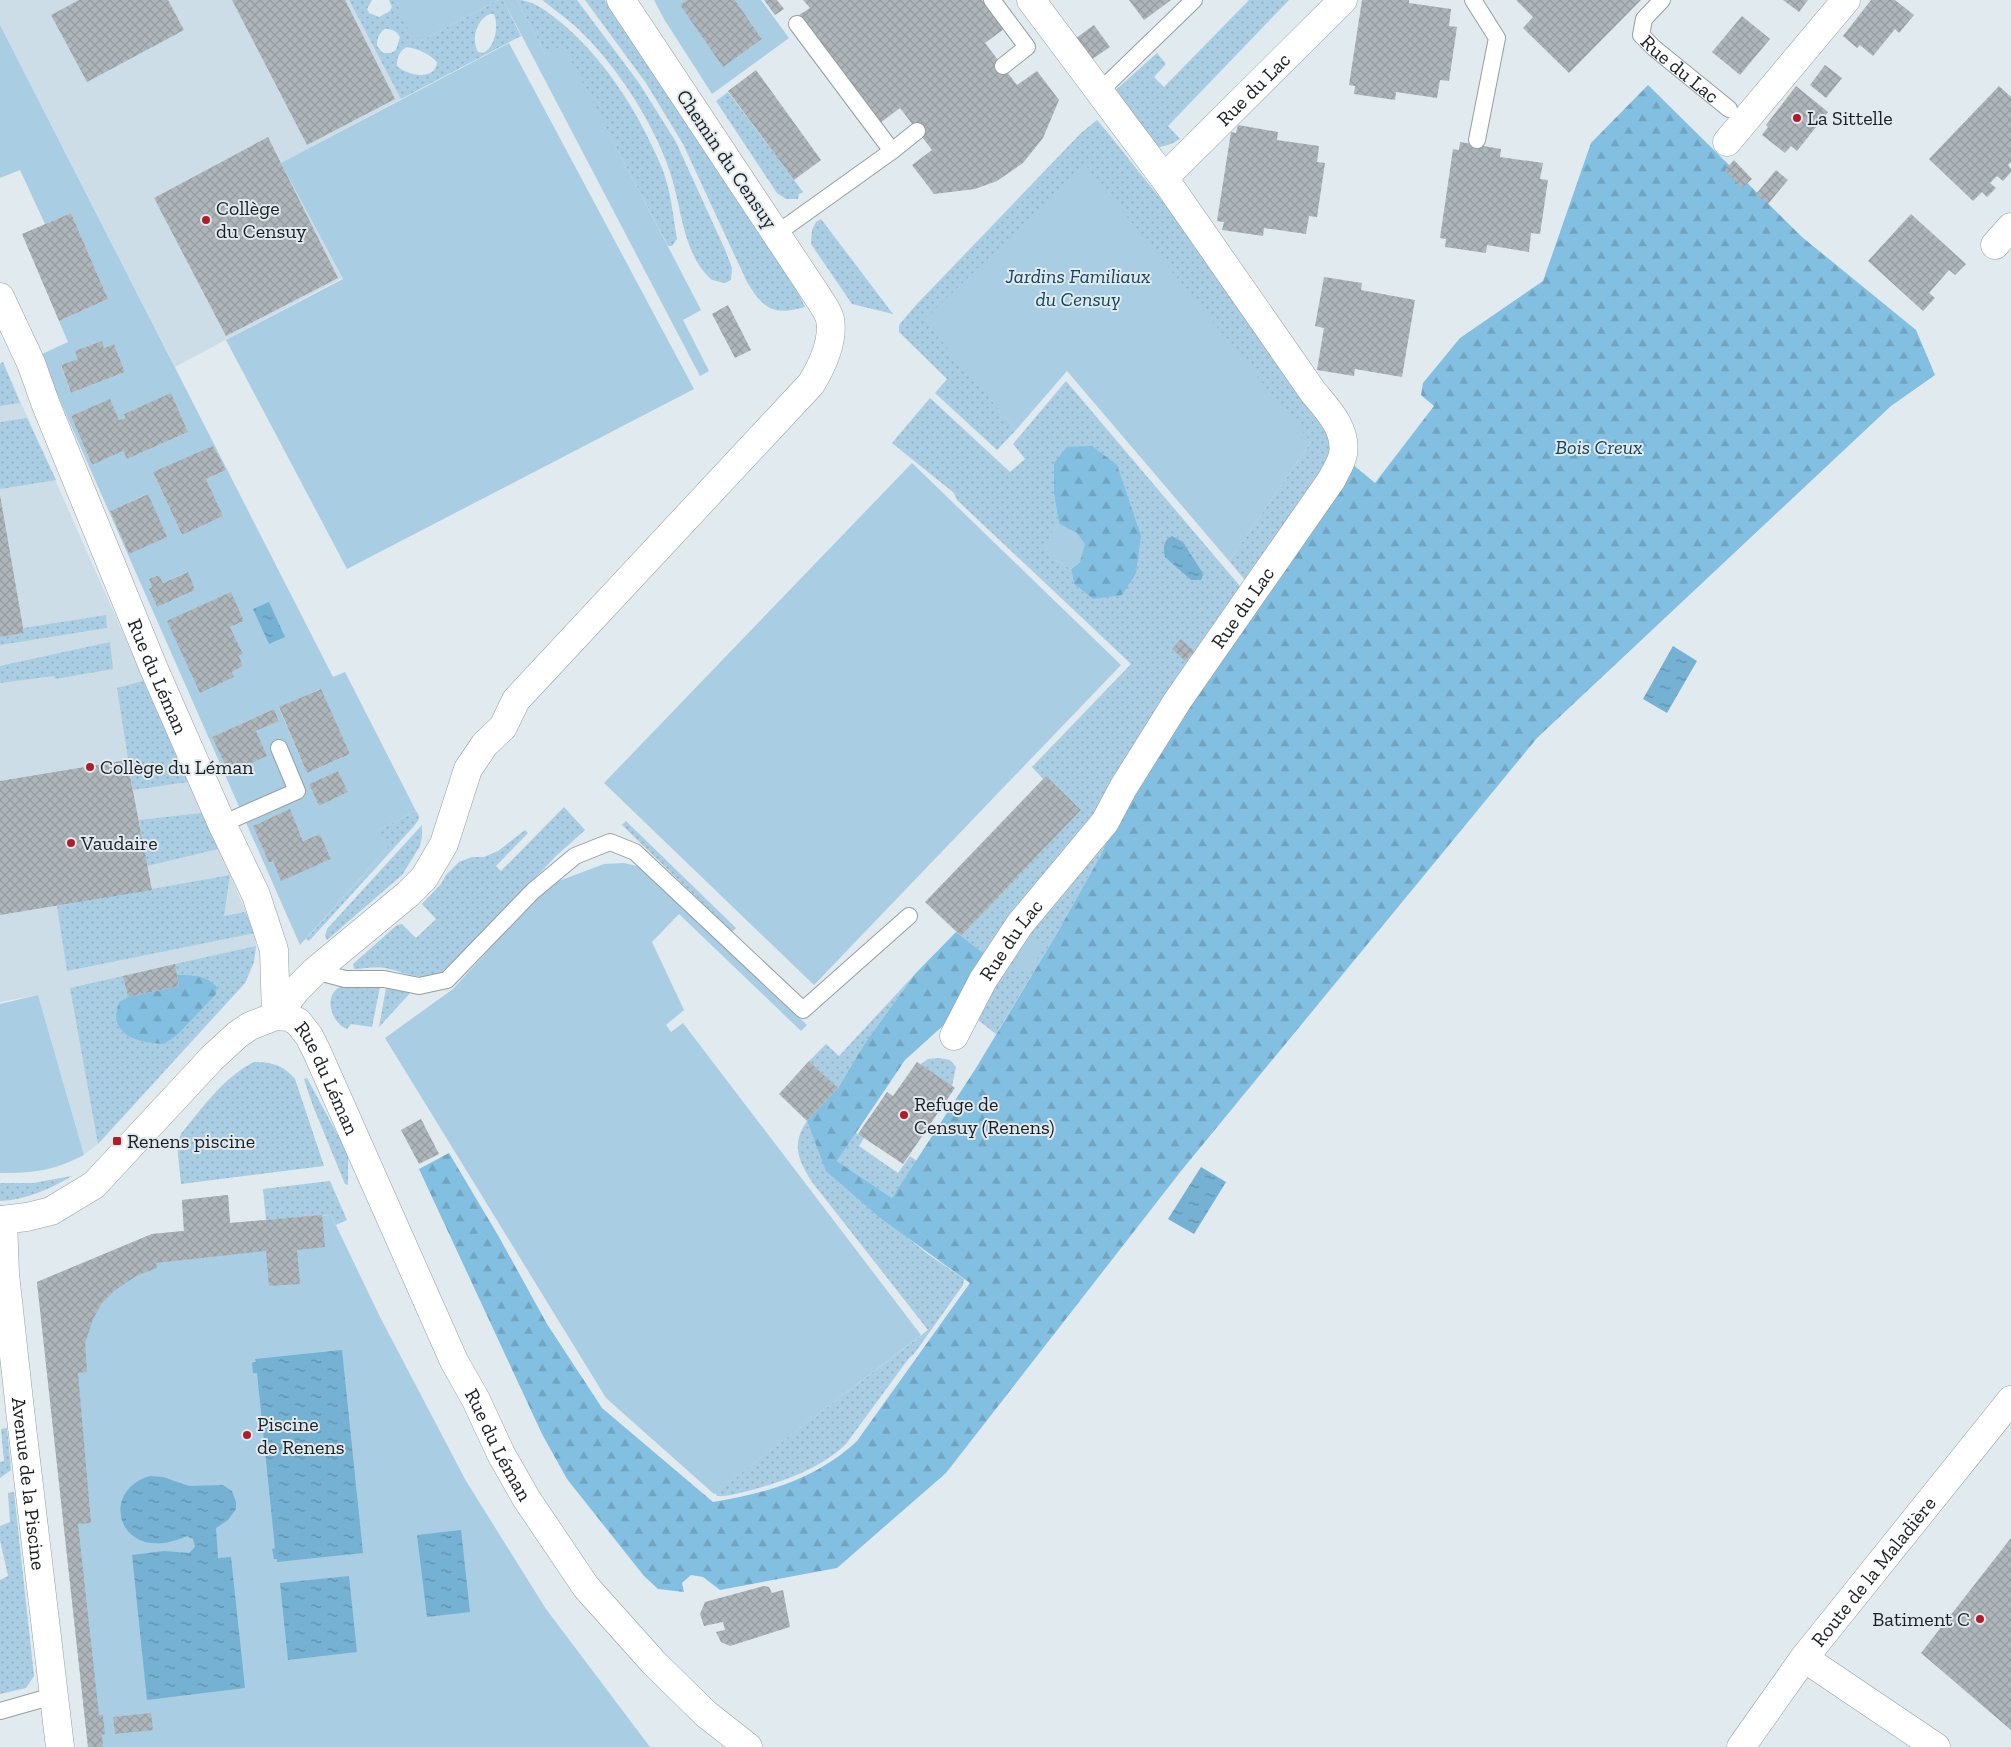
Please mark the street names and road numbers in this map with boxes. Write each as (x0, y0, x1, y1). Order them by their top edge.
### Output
street label: Rue du Lac (1636, 30, 1724, 108)
street label: Rue du Lac (1212, 47, 1295, 131)
street label: Chemin du Censuy (672, 85, 783, 234)
street label: Rue du Lac (1206, 562, 1279, 653)
street label: Rue du Léman (123, 615, 193, 738)
street label: Rue du Lac (974, 894, 1048, 985)
street label: Rue du Léman (290, 1016, 364, 1139)
street label: Rue du Léman (460, 1384, 537, 1506)
street label: Avenue de la Piscine (7, 1396, 51, 1571)
street label: Route de la Maladière (1806, 1492, 1941, 1651)

